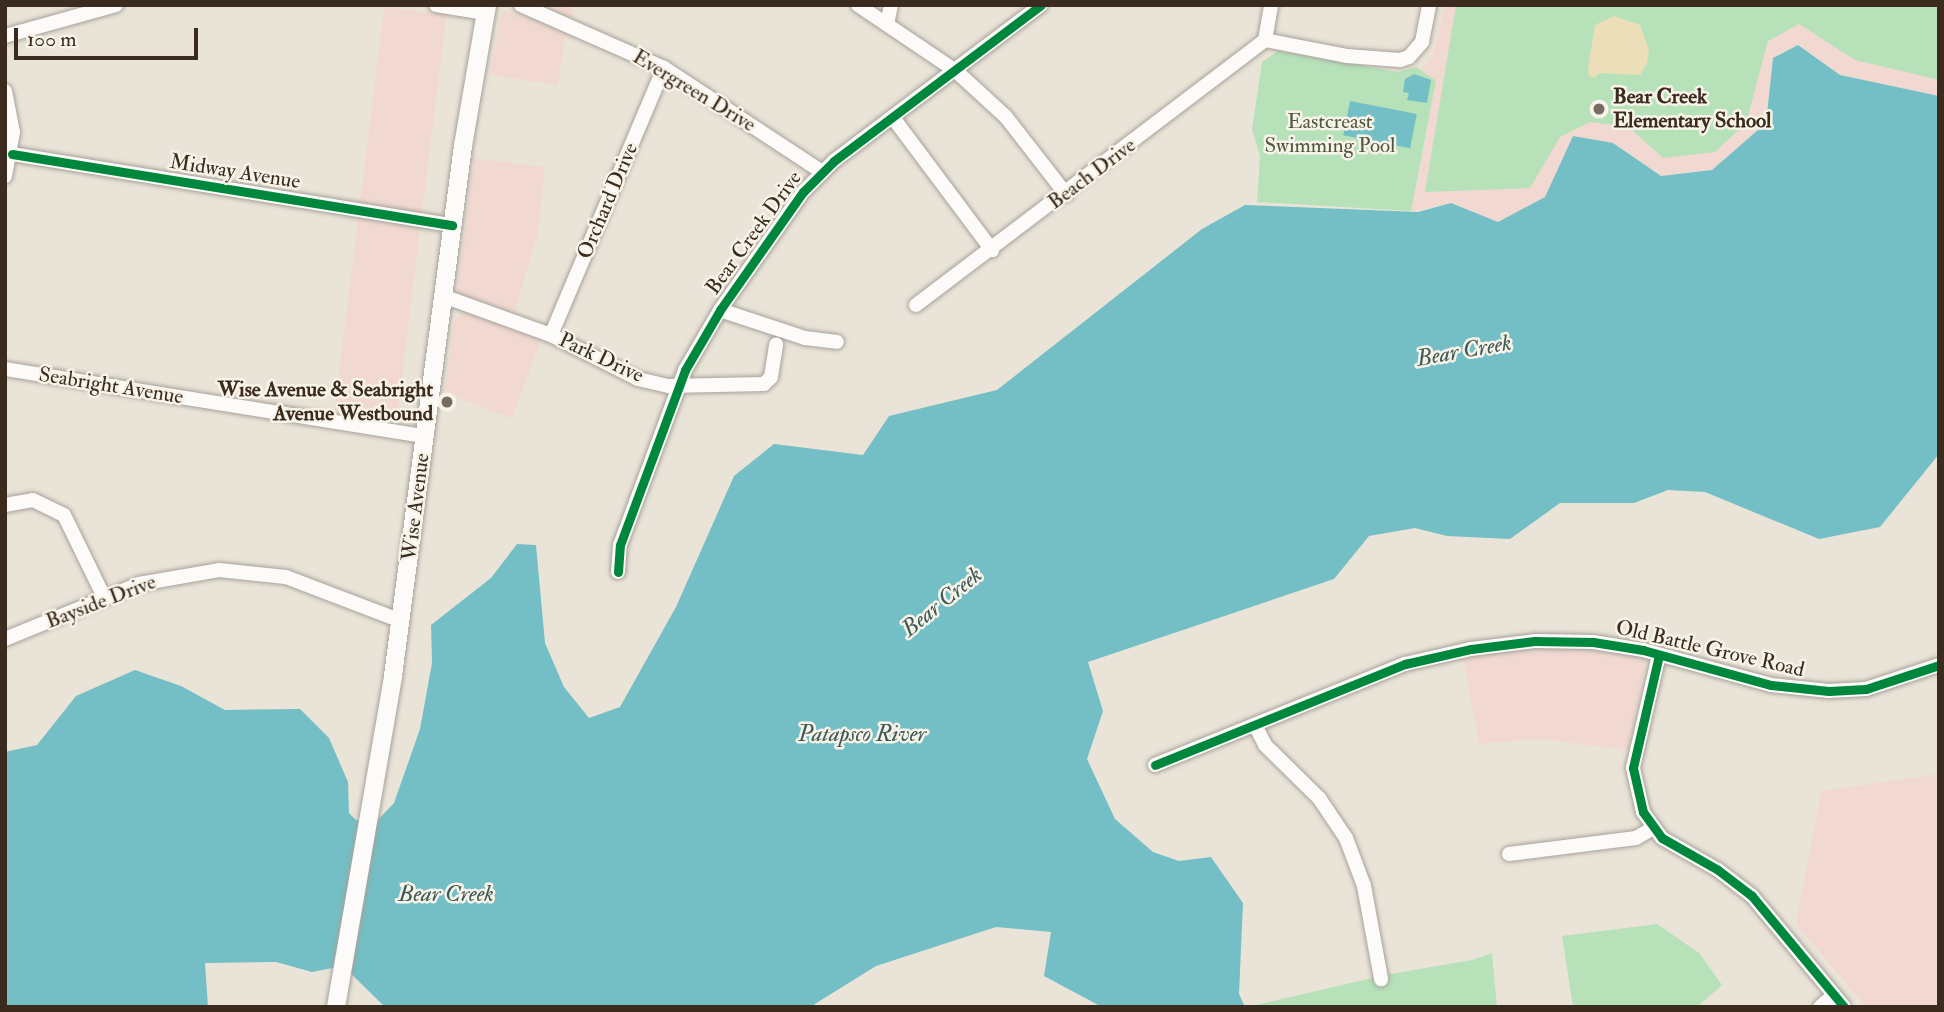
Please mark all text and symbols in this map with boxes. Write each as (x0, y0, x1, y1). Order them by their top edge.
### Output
scale bar (18, 14, 201, 58)
text: 100 m (27, 26, 77, 53)
street label: Evergreen Drive (628, 44, 760, 138)
place label: Bear Creek Elementary School (1613, 84, 1771, 134)
marker: Bear Creek Elementary School (1591, 101, 1607, 117)
park label: Eastcreast Swimming Pool (1265, 109, 1395, 159)
street label: Beach Drive (1043, 133, 1141, 215)
street label: Orchard Drive (572, 139, 644, 263)
street label: Midway Avenue (168, 149, 302, 195)
street label: Bear Creek Drive (701, 166, 807, 300)
street label: Park Drive (555, 327, 647, 389)
water label: Bear Creek (1414, 329, 1514, 373)
street label: Seabright Avenue (37, 362, 185, 410)
place label: Wise Avenue & Seabright Avenue Westbound (218, 377, 433, 427)
marker: Wise Avenue & Seabright Avenue Westbound (439, 394, 455, 410)
street label: Wise Avenue (397, 452, 435, 562)
water label: Bear Creek (896, 561, 988, 643)
street label: Bayside Drive (42, 570, 160, 634)
street label: Old Battle Grove Road (1613, 615, 1807, 683)
water label: Patapsco River (798, 720, 926, 748)
water label: Bear Creek (398, 880, 494, 908)

